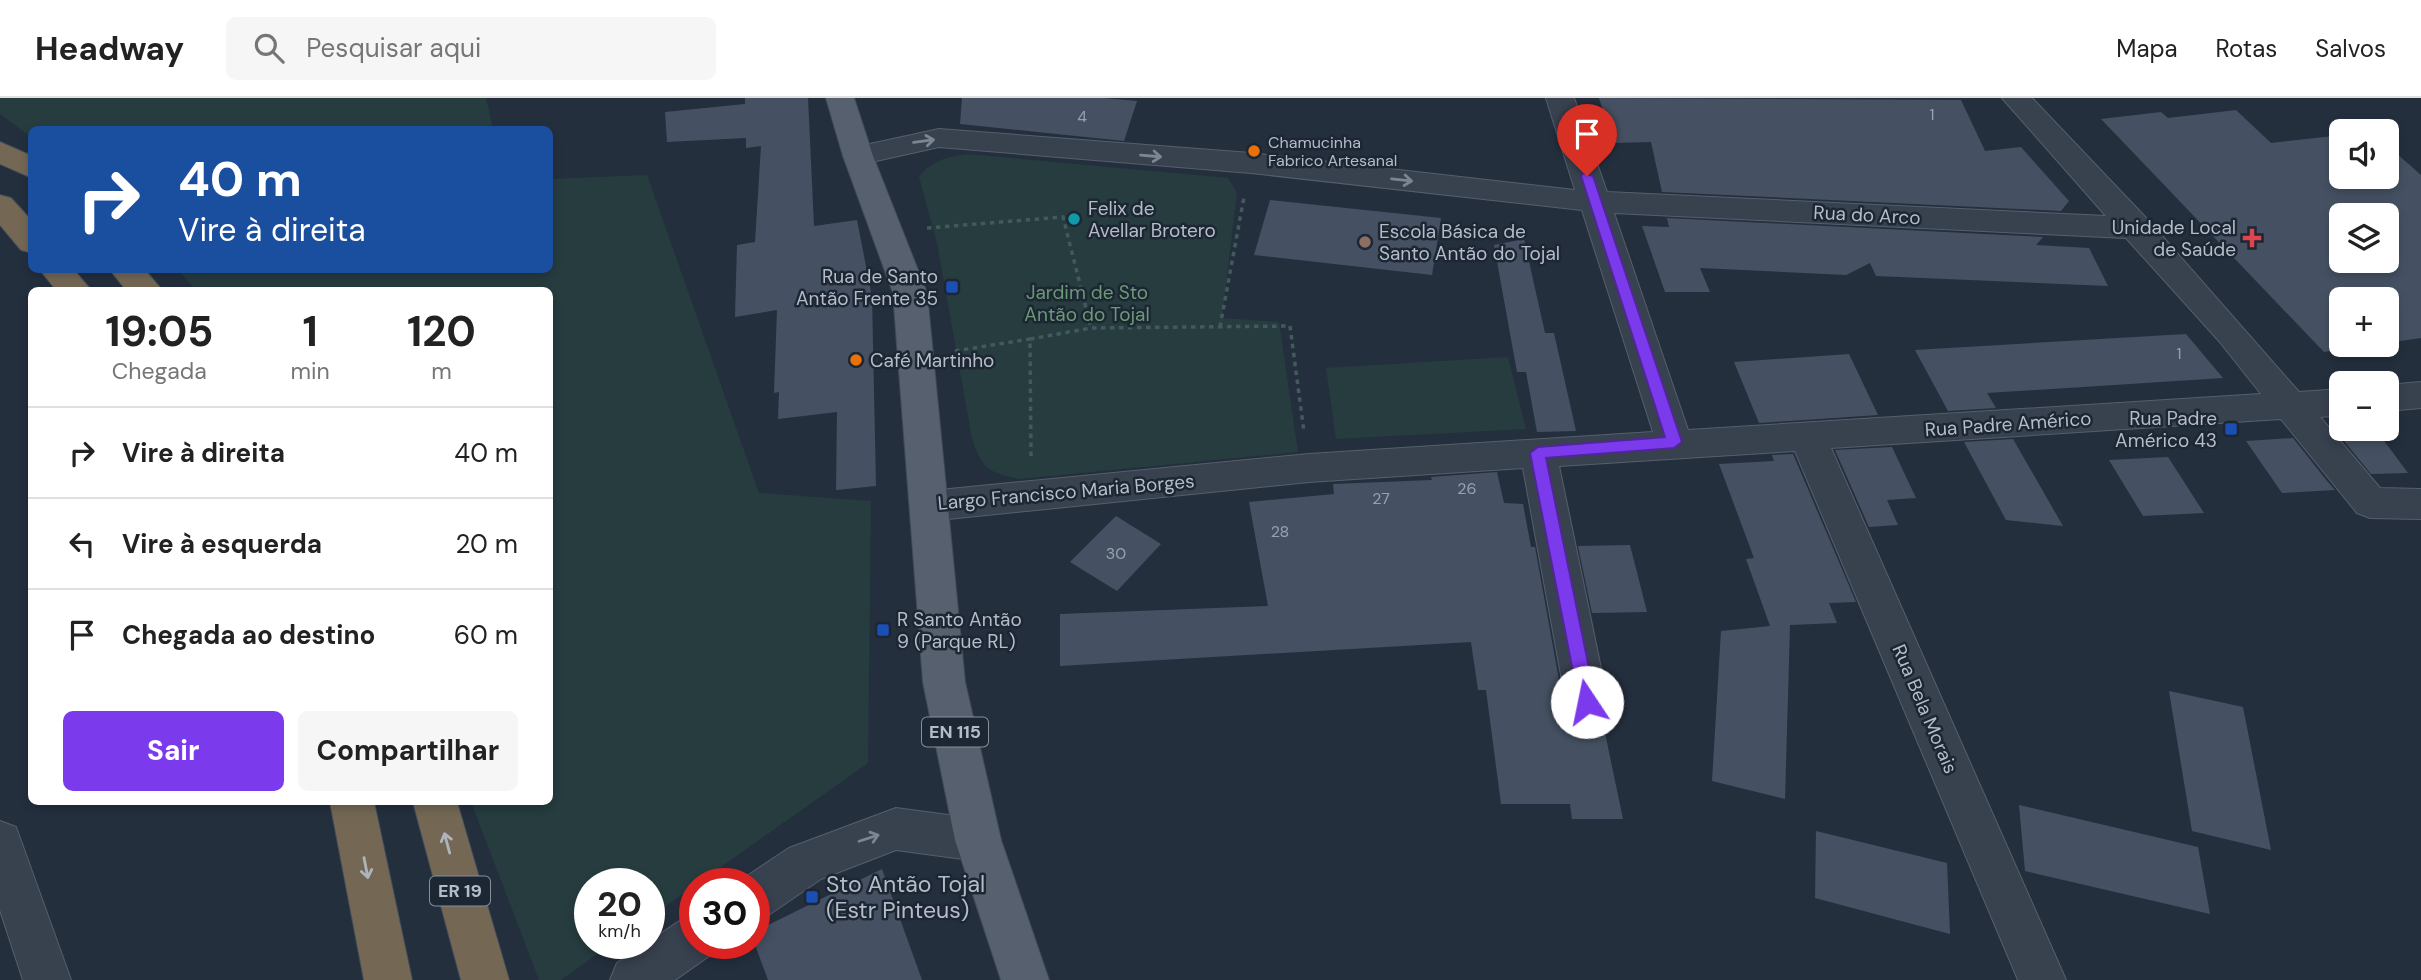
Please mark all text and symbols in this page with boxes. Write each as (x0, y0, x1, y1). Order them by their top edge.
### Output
search box (226, 17, 716, 80)
text: Headway (35, 27, 184, 70)
icon: search (250, 29, 288, 67)
text: Pesquisar aqui (306, 31, 481, 65)
text: Mapa (2116, 33, 2178, 64)
text: Rotas (2216, 33, 2277, 64)
text: Salvos (2315, 33, 2386, 64)
pin (1557, 104, 1617, 176)
house number: 1 (1930, 104, 1935, 125)
house number: 4 (1077, 106, 1087, 127)
icon: arrive (1568, 115, 1606, 153)
map controls (2329, 119, 2399, 441)
button: sound (2329, 119, 2399, 189)
place label: Chamucinha Fabrico Artesanal (1268, 132, 1397, 171)
one-way arrow (912, 134, 935, 147)
marker: Chamucinha Fabrico Artesanal (1246, 143, 1262, 159)
text: 40 m (178, 147, 302, 211)
one-way arrow (1139, 150, 1162, 163)
icon: right (63, 154, 154, 245)
one-way arrow (1390, 174, 1413, 187)
place label: Felix de Avellar Brotero (1088, 196, 1216, 243)
street label: Rua do Arco (1813, 200, 1921, 230)
button: layers (2329, 203, 2399, 273)
text: Vire à direita (178, 209, 366, 251)
marker: Felix de Avellar Brotero (1066, 211, 1082, 227)
place label: Unidade Local de Saúde (2112, 215, 2236, 262)
place label: Escola Básica de Santo Antão do Tojal (1379, 219, 1560, 266)
marker: Unidade Local de Saúde (2242, 228, 2262, 248)
marker: Escola Básica de Santo Antão do Tojal (1357, 234, 1373, 250)
place label: Rua de Santo Antão Frente 35 (796, 264, 938, 311)
marker: Rua de Santo Antão Frente 35 (944, 279, 960, 295)
park label: Jardim de Sto Antão do Tojal (1024, 280, 1150, 327)
button: + (2329, 287, 2399, 357)
text: 19:05 (105, 304, 213, 359)
text: 1 (303, 304, 318, 359)
text: 120 (407, 304, 476, 359)
house number: 1 (2177, 343, 2182, 364)
place label: Café Martinho (870, 348, 994, 373)
marker: Café Martinho (848, 352, 864, 368)
text: Chegada (112, 356, 207, 386)
text: min (291, 356, 330, 386)
text: m (431, 356, 452, 386)
button: − (2329, 371, 2399, 441)
street label: Rua Padre Américo (1924, 406, 2092, 442)
place label: Rua Padre Américo 43 (2115, 406, 2217, 453)
marker: Rua Padre Américo 43 (2223, 421, 2239, 437)
icon: right (63, 434, 101, 472)
text: Vire à direita (122, 436, 285, 470)
text: 40 m (454, 436, 518, 470)
street label: Largo Francisco Maria Borges (937, 468, 1195, 516)
house number: 26 (1457, 478, 1477, 499)
house number: 27 (1372, 488, 1390, 509)
house number: 28 (1271, 521, 1289, 542)
icon: left (63, 525, 101, 563)
text: Vire à esquerda (122, 527, 322, 561)
text: 20 m (455, 527, 518, 561)
house number: 30 (1106, 543, 1126, 564)
place label: R Santo Antão 9 (Parque RL) (897, 607, 1022, 654)
icon: arrive (63, 616, 101, 654)
text: Chegada ao destino (122, 618, 375, 652)
text: 60 m (454, 618, 518, 652)
marker: R Santo Antão 9 (Parque RL) (875, 622, 891, 638)
street label: Rua Bela Morais (1887, 641, 1963, 777)
position arrow (1550, 665, 1624, 739)
button: Sair (63, 711, 284, 791)
button: Compartilhar (298, 711, 518, 791)
road number: EN 115 (922, 718, 988, 746)
one-way arrow (858, 831, 880, 844)
one-way arrow (440, 833, 453, 855)
one-way arrow (359, 856, 373, 879)
speed limit sign: 30 (679, 868, 770, 959)
place label: Sto Antão Tojal (Estr Pinteus) (826, 869, 985, 925)
road number: ER 19 (430, 876, 490, 906)
text: 20 (597, 881, 642, 927)
marker: Sto Antão Tojal (Estr Pinteus) (804, 889, 820, 905)
text: km/h (598, 919, 641, 943)

